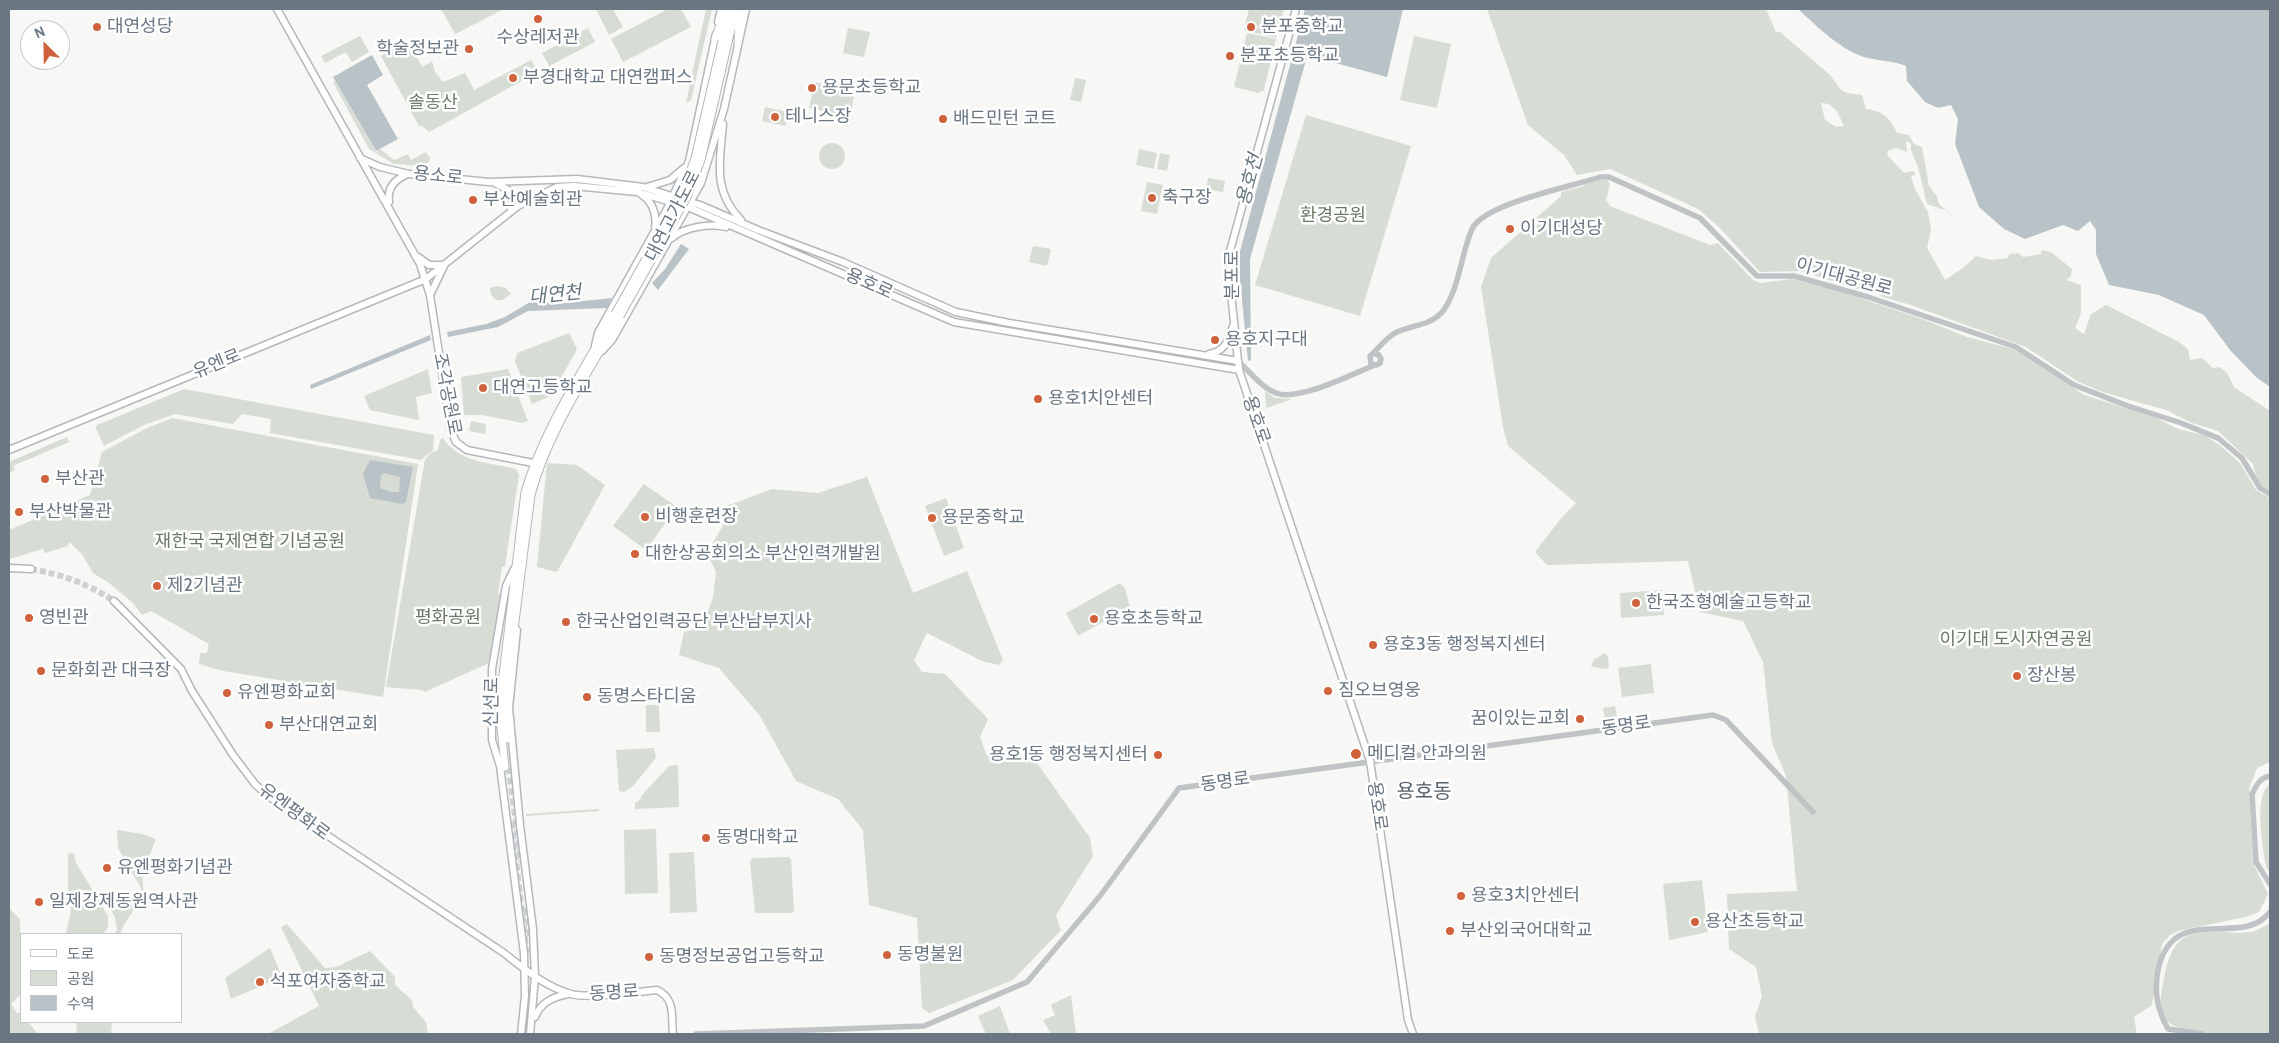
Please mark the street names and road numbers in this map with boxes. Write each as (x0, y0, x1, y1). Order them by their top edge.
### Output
street label: 용소로 (412, 163, 464, 189)
street label: 대연고가도로 (641, 167, 705, 265)
street label: 분포로 (1222, 250, 1244, 300)
street label: 이기대공원로 (1793, 254, 1895, 300)
street label: 용호로 (842, 264, 896, 304)
street label: 유엔로 (190, 345, 244, 383)
street label: 조각공원로 (428, 351, 466, 437)
street label: 용호로 (1238, 393, 1274, 447)
street label: 신선로 (481, 677, 503, 727)
street label: 동명로 (1600, 712, 1652, 740)
street label: 동명로 (1199, 768, 1251, 796)
street label: 유엔평화로 (254, 779, 334, 845)
street label: 용호로 (1363, 780, 1391, 832)
street label: 동명로 (588, 980, 640, 1006)

